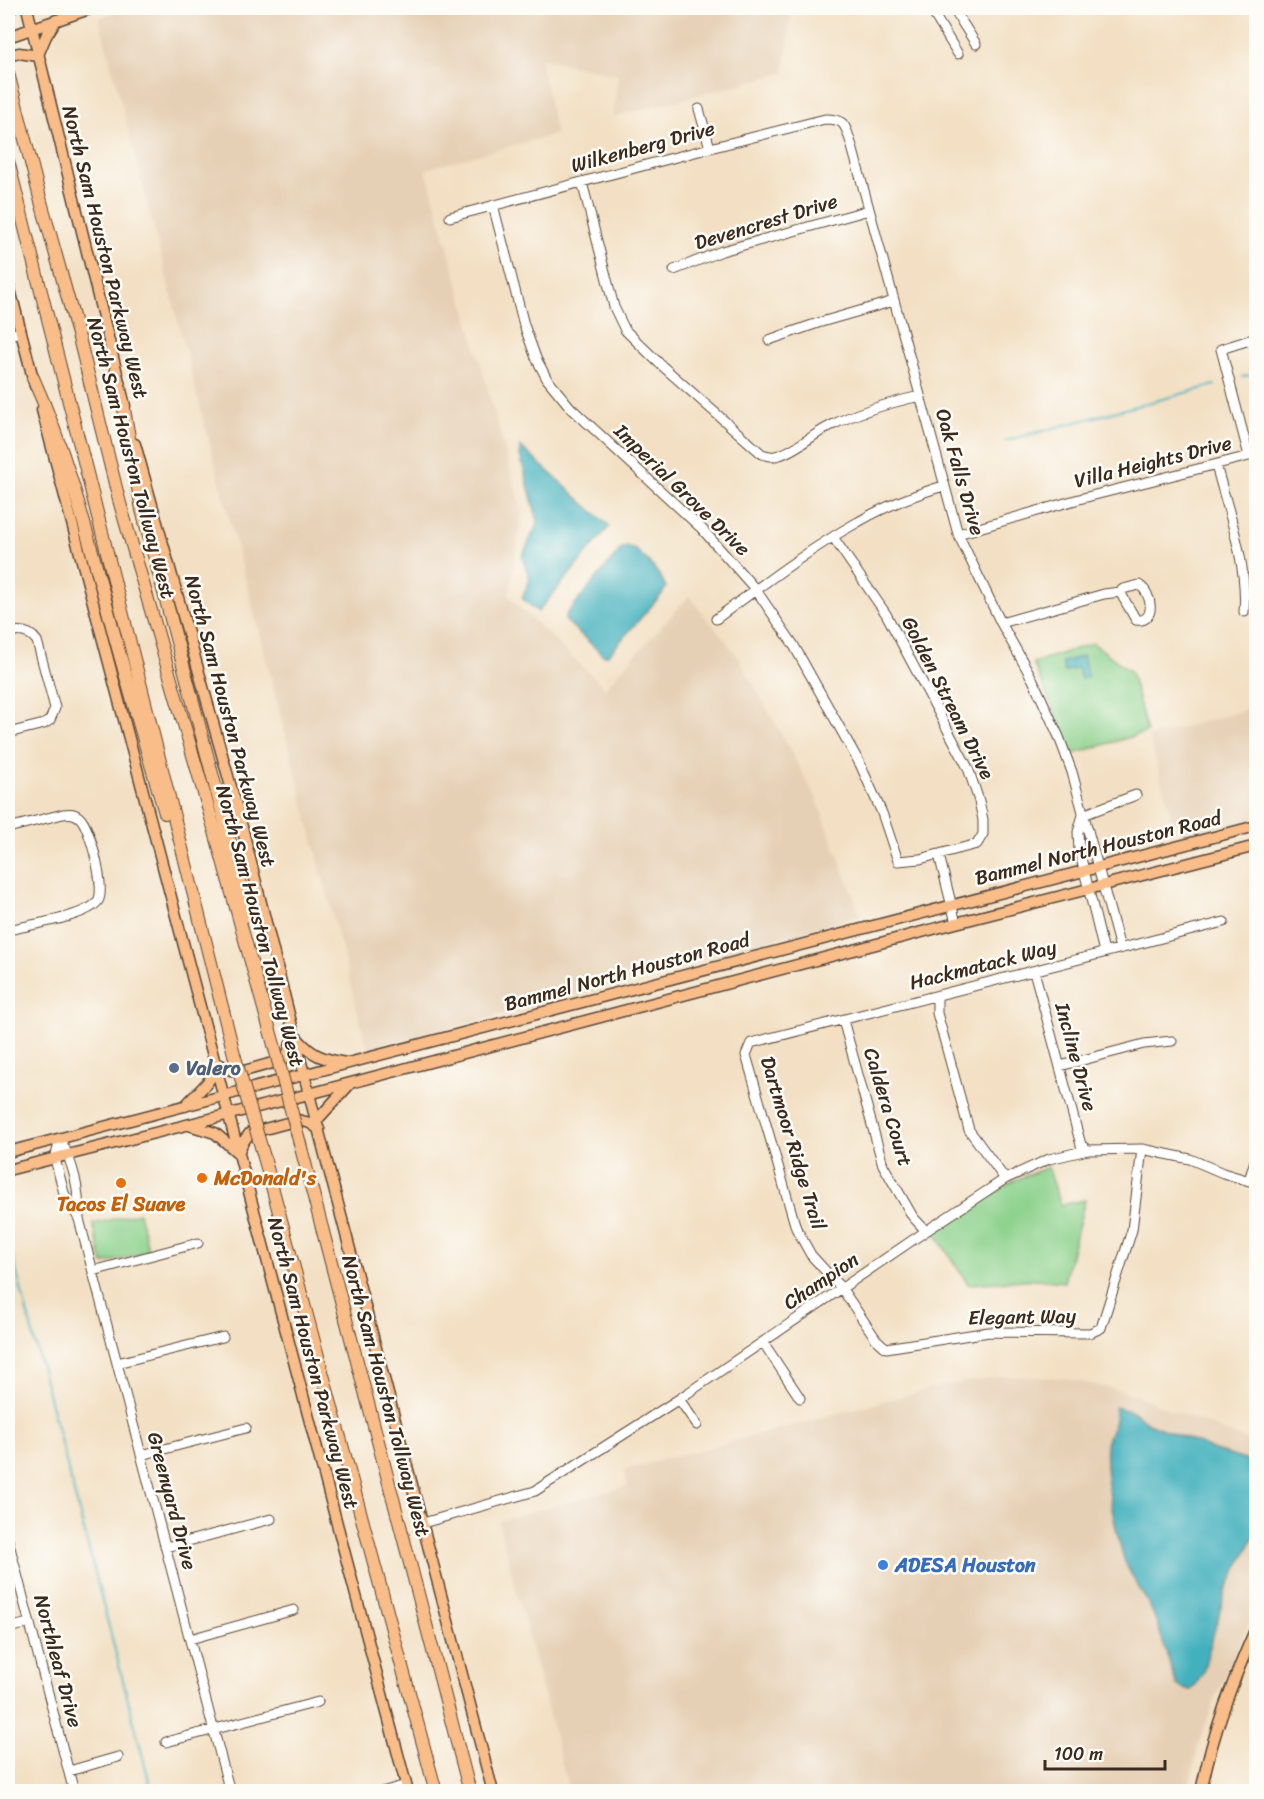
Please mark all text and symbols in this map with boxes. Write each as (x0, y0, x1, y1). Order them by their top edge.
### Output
street label: North Sam Houston Parkway West (52, 102, 158, 403)
street label: Wilkenberg Drive (567, 111, 719, 183)
street label: Devencrest Drive (690, 184, 842, 260)
street label: North Sam Houston Tollway West (76, 313, 186, 603)
street label: Oak Falls Drive (925, 404, 995, 540)
street label: Imperial Grove Drive (605, 414, 759, 565)
street label: Villa Heights Drive (1070, 426, 1236, 498)
street label: North Sam Houston Parkway West (174, 571, 286, 871)
street label: Golden Stream Drive (892, 610, 1005, 786)
street label: North Sam Houston Tollway West (205, 781, 315, 1071)
street label: Bammel North Houston Road (971, 800, 1226, 896)
street label: Bammel North Houston Road (500, 922, 755, 1022)
street label: Hackmatack Way (906, 930, 1061, 1000)
street label: Incline Drive (1044, 998, 1107, 1115)
street label: Caldera Court (853, 1043, 923, 1171)
place label: Valero (186, 1051, 241, 1086)
street label: Dartmoor Ridge Trail (750, 1052, 836, 1235)
marker: Valero (167, 1061, 181, 1075)
place label: McDonald's (213, 1161, 317, 1196)
marker: McDonald's (195, 1171, 209, 1185)
marker: Tacos El Suave (114, 1176, 128, 1190)
place label: Tacos El Suave (57, 1187, 185, 1222)
street label: North Sam Houston Parkway West (257, 1213, 369, 1513)
street label: Champion (776, 1243, 866, 1319)
street label: North Sam Houston Tollway West (331, 1251, 441, 1541)
street label: Elegant Way (968, 1299, 1077, 1335)
street label: Greenyard Drive (137, 1428, 207, 1574)
place label: ADESA Houston (894, 1548, 1036, 1583)
marker: ADESA Houston (876, 1558, 890, 1572)
street label: Northleaf Drive (23, 1590, 93, 1732)
scale bar (1045, 1733, 1165, 1771)
text: 100 m (1054, 1738, 1103, 1770)

